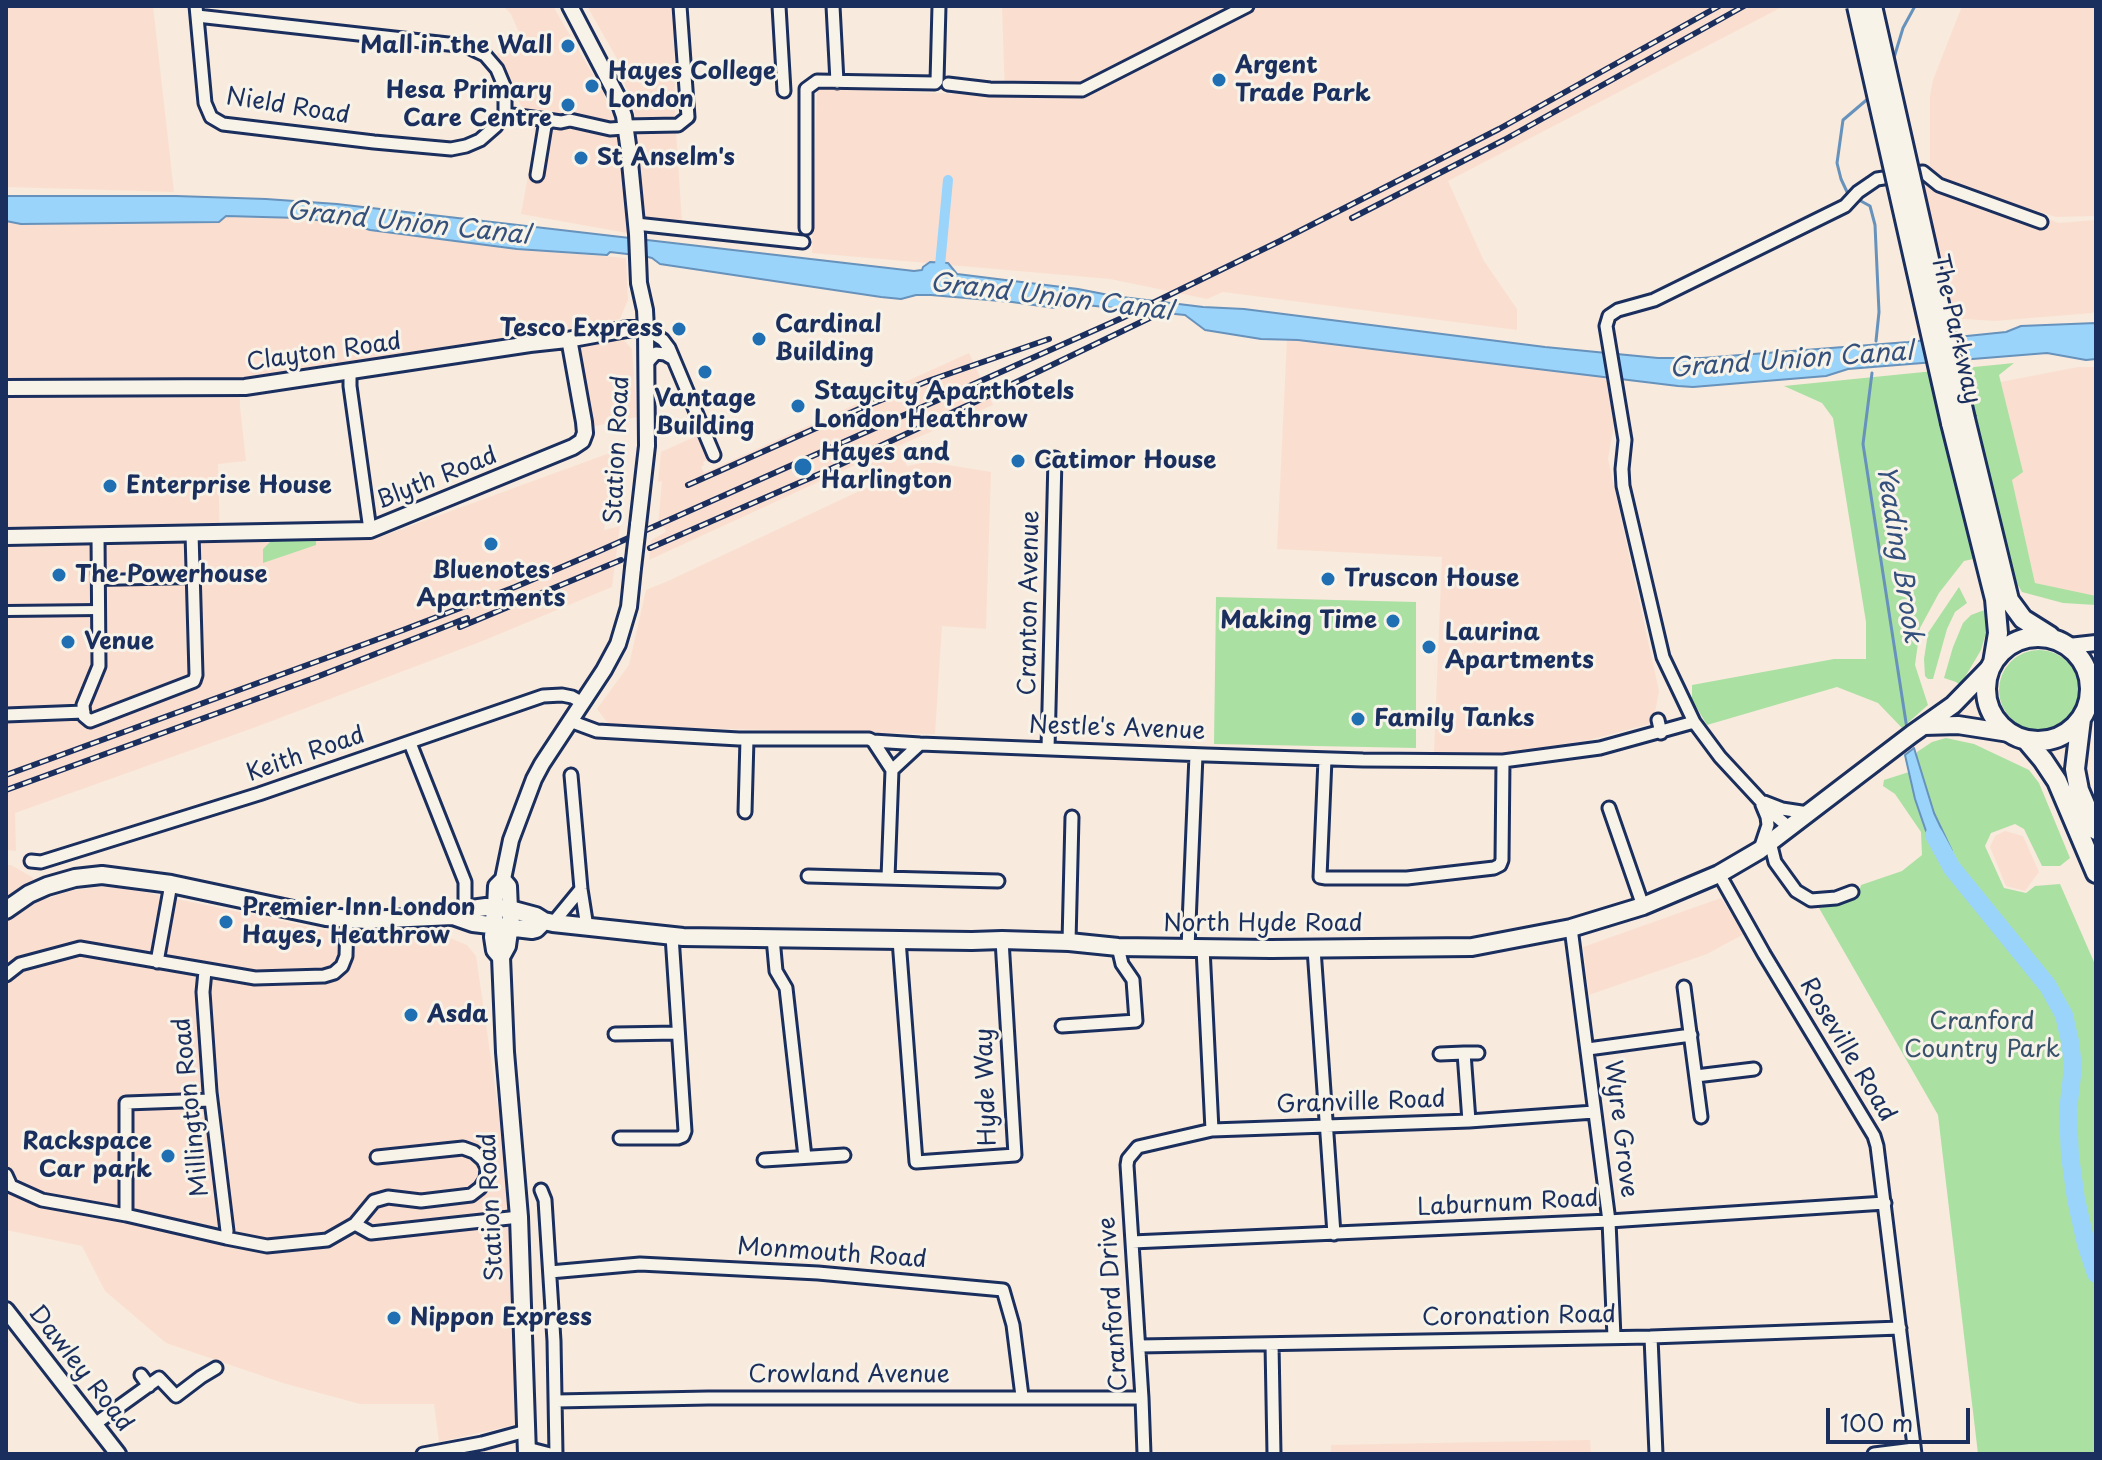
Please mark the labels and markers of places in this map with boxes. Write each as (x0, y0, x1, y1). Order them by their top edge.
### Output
place label: Mall in the Wall (360, 32, 552, 60)
marker: Mall in the Wall (559, 37, 577, 55)
place label: Argent Trade Park (1235, 52, 1371, 108)
place label: Hayes College London (608, 58, 776, 114)
marker: Argent Trade Park (1210, 71, 1228, 89)
place label: Hesa Primary Care Centre (386, 77, 552, 133)
marker: Hayes College London (583, 77, 601, 95)
marker: Hesa Primary Care Centre (559, 96, 577, 114)
place label: St Anselm's (597, 144, 735, 172)
marker: St Anselm's (572, 149, 590, 167)
place label: Cardinal Building (775, 311, 881, 367)
place label: Tesco Express (500, 315, 663, 343)
marker: Tesco Express (670, 320, 688, 338)
marker: Cardinal Building (750, 330, 768, 348)
marker: Vantage Building (696, 363, 714, 381)
place label: Staycity Aparthotels London Heathrow (814, 378, 1074, 434)
place label: Vantage Building (654, 385, 756, 441)
marker: Staycity Aparthotels London Heathrow (789, 397, 807, 415)
place label: Hayes and Harlington (821, 439, 952, 495)
place label: Catimor House (1034, 447, 1216, 475)
marker: Catimor House (1009, 452, 1027, 470)
marker: Hayes and Harlington (792, 456, 814, 478)
place label: Enterprise House (126, 472, 332, 500)
marker: Enterprise House (101, 477, 119, 495)
marker: Bluenotes Apartments (482, 535, 500, 553)
place label: Bluenotes Apartments (417, 557, 565, 613)
place label: The Powerhouse (75, 561, 268, 589)
place label: Truscon House (1344, 565, 1519, 593)
marker: The Powerhouse (50, 566, 68, 584)
marker: Truscon House (1319, 570, 1337, 588)
place label: Making Time (1220, 607, 1377, 635)
marker: Making Time (1384, 612, 1402, 630)
place label: Laurina Apartments (1445, 619, 1594, 675)
place label: Venue (84, 628, 154, 656)
marker: Venue (59, 633, 77, 651)
marker: Laurina Apartments (1420, 638, 1438, 656)
place label: Family Tanks (1374, 705, 1535, 733)
marker: Family Tanks (1349, 710, 1367, 728)
place label: Premier Inn London Hayes, Heathrow (242, 894, 476, 950)
marker: Premier Inn London Hayes, Heathrow (217, 913, 235, 931)
place label: Asda (427, 1001, 488, 1029)
marker: Asda (402, 1006, 420, 1024)
place label: Rackspace Car park (23, 1128, 152, 1184)
marker: Rackspace Car park (159, 1147, 177, 1165)
place label: Nippon Express (410, 1304, 592, 1332)
marker: Nippon Express (385, 1309, 403, 1327)

